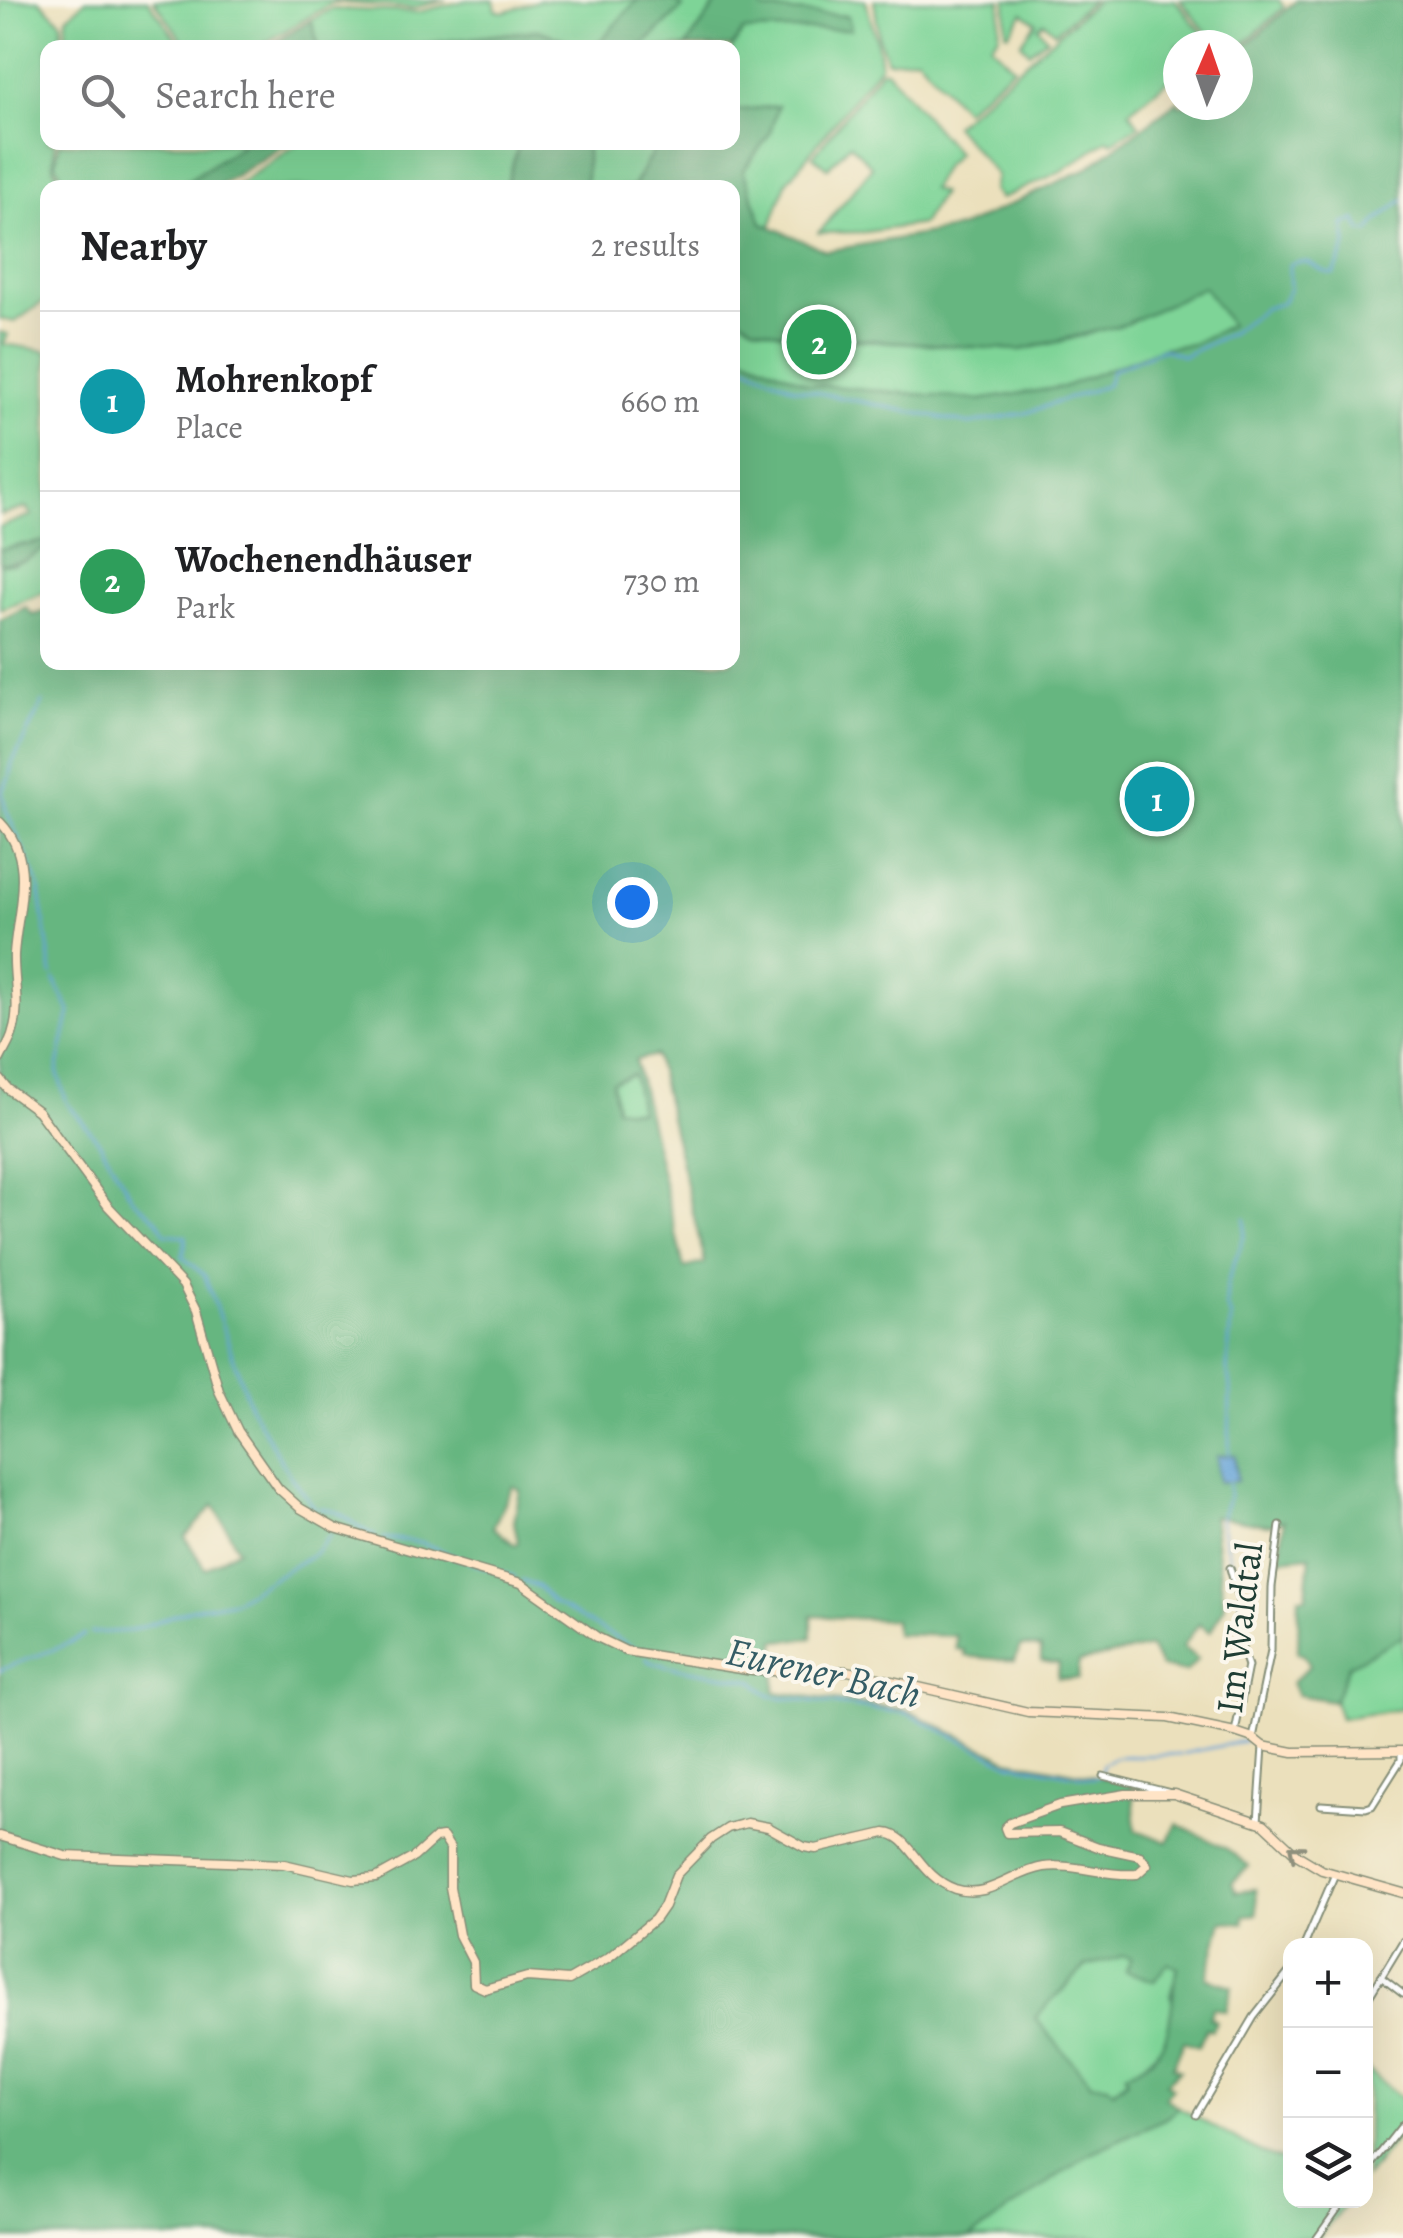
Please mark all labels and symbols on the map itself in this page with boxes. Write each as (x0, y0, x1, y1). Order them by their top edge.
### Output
north arrow (1163, 30, 1253, 120)
pin: 2 (786, 304, 852, 380)
pin: 1 (1124, 762, 1190, 836)
your location (607, 877, 658, 928)
street label: Im Waldtal (1203, 1540, 1275, 1716)
water label: Eurener Bach (721, 1623, 927, 1722)
one-way arrow (1289, 1844, 1307, 1862)

